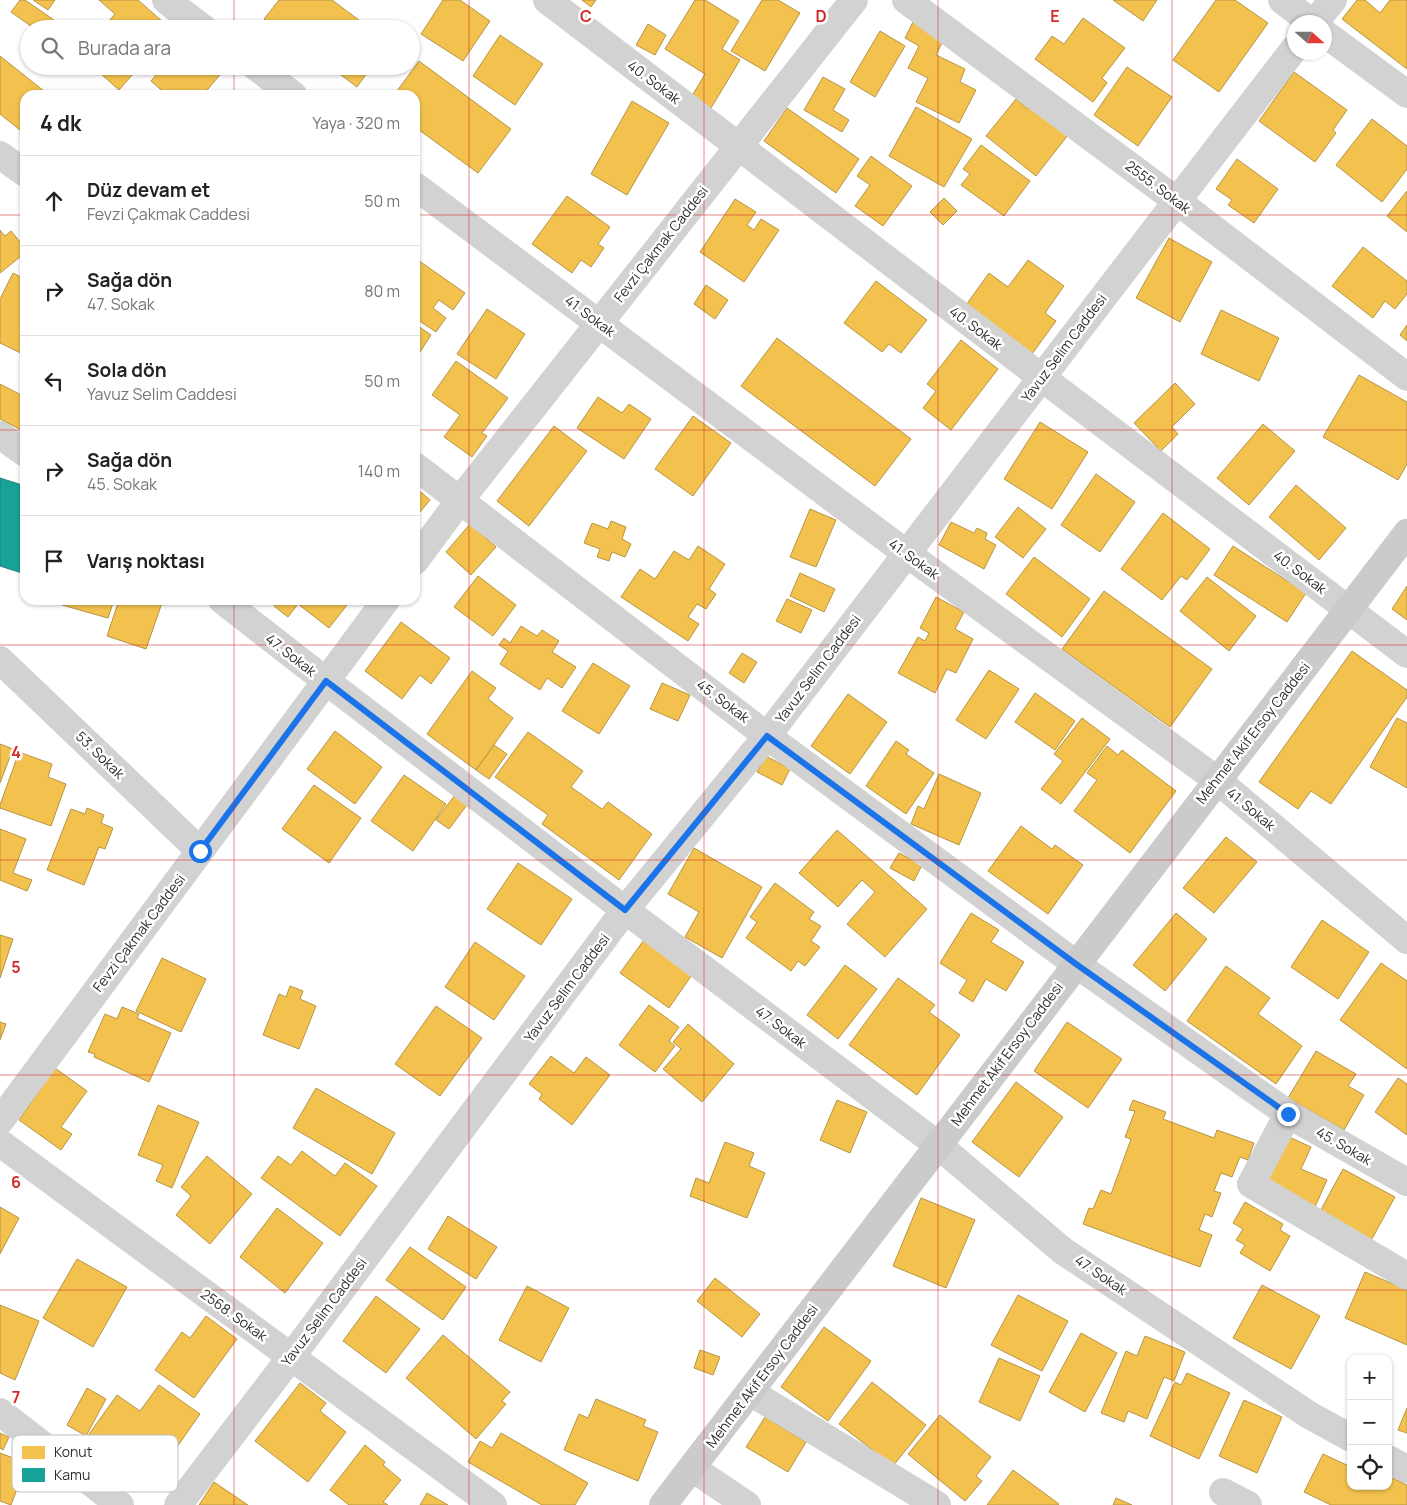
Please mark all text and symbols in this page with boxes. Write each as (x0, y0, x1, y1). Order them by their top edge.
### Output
text: C (580, 5, 592, 27)
text: D (815, 5, 827, 27)
text: E (1050, 5, 1060, 27)
north arrow (1287, 15, 1332, 60)
search box (20, 20, 420, 75)
icon: search (38, 34, 66, 62)
text: Burada ara (78, 35, 171, 61)
street label: 40. Sokak (624, 55, 686, 108)
text: 4 dk (40, 109, 81, 137)
text: Yaya · 320 m (312, 112, 400, 134)
street label: 2555. Sokak (1122, 156, 1196, 218)
text: Düz devam et (87, 177, 210, 203)
street label: Fevzi Çakmak Caddesi (609, 182, 712, 306)
icon: ahead (40, 187, 68, 215)
text: 50 m (364, 190, 400, 212)
text: Fevzi Çakmak Caddesi (87, 203, 250, 225)
text: Sağa dön (87, 267, 172, 293)
icon: right (40, 277, 68, 305)
text: 80 m (364, 280, 400, 302)
street label: Yavuz Selim Caddesi (1017, 290, 1111, 406)
street label: 41. Sokak (561, 291, 620, 341)
text: 47. Sokak (87, 293, 155, 315)
street label: 40. Sokak (946, 301, 1008, 354)
text: Sola dön (87, 357, 167, 383)
icon: left (40, 367, 68, 395)
text: 50 m (364, 370, 400, 392)
text: Yavuz Selim Caddesi (87, 383, 237, 405)
text: Sağa dön (87, 447, 172, 473)
icon: right (40, 457, 68, 485)
text: 140 m (358, 460, 400, 482)
text: 45. Sokak (87, 473, 157, 495)
street label: 41. Sokak (885, 534, 944, 584)
street label: 40. Sokak (1270, 545, 1332, 598)
icon: arrive (40, 547, 68, 575)
text: Varış noktası (87, 548, 205, 574)
street label: Yavuz Selim Caddesi (771, 611, 865, 727)
street label: 47. Sokak (262, 629, 321, 681)
street label: Mehmet Akif Ersoy Caddesi (1191, 658, 1314, 807)
street label: 45. Sokak (693, 675, 754, 727)
street label: 53. Sokak (72, 727, 130, 783)
text: 4 (11, 741, 21, 763)
street label: 41. Sokak (1223, 783, 1280, 835)
route start (189, 840, 212, 863)
street label: Fevzi Çakmak Caddesi (88, 870, 189, 995)
street label: Yavuz Selim Caddesi (520, 930, 614, 1046)
text: 5 (11, 956, 21, 978)
street label: Mehmet Akif Ersoy Caddesi (946, 978, 1067, 1129)
street label: 47. Sokak (752, 1001, 812, 1053)
route end (1277, 1103, 1300, 1126)
street label: 45. Sokak (1313, 1122, 1376, 1170)
text: 6 (11, 1171, 21, 1193)
street label: 47. Sokak (1071, 1250, 1132, 1300)
street label: Yavuz Selim Caddesi (277, 1254, 371, 1370)
street label: 2568. Sokak (197, 1284, 272, 1346)
street label: Mehmet Akif Ersoy Caddesi (701, 1300, 822, 1451)
map controls (1347, 1355, 1392, 1490)
button: + (1347, 1355, 1392, 1400)
text: 7 (12, 1386, 20, 1408)
button: − (1347, 1400, 1392, 1445)
legend (12, 1435, 178, 1492)
text: Konut (54, 1442, 93, 1461)
button: locate (1347, 1445, 1392, 1490)
text: Kamu (54, 1465, 90, 1484)

